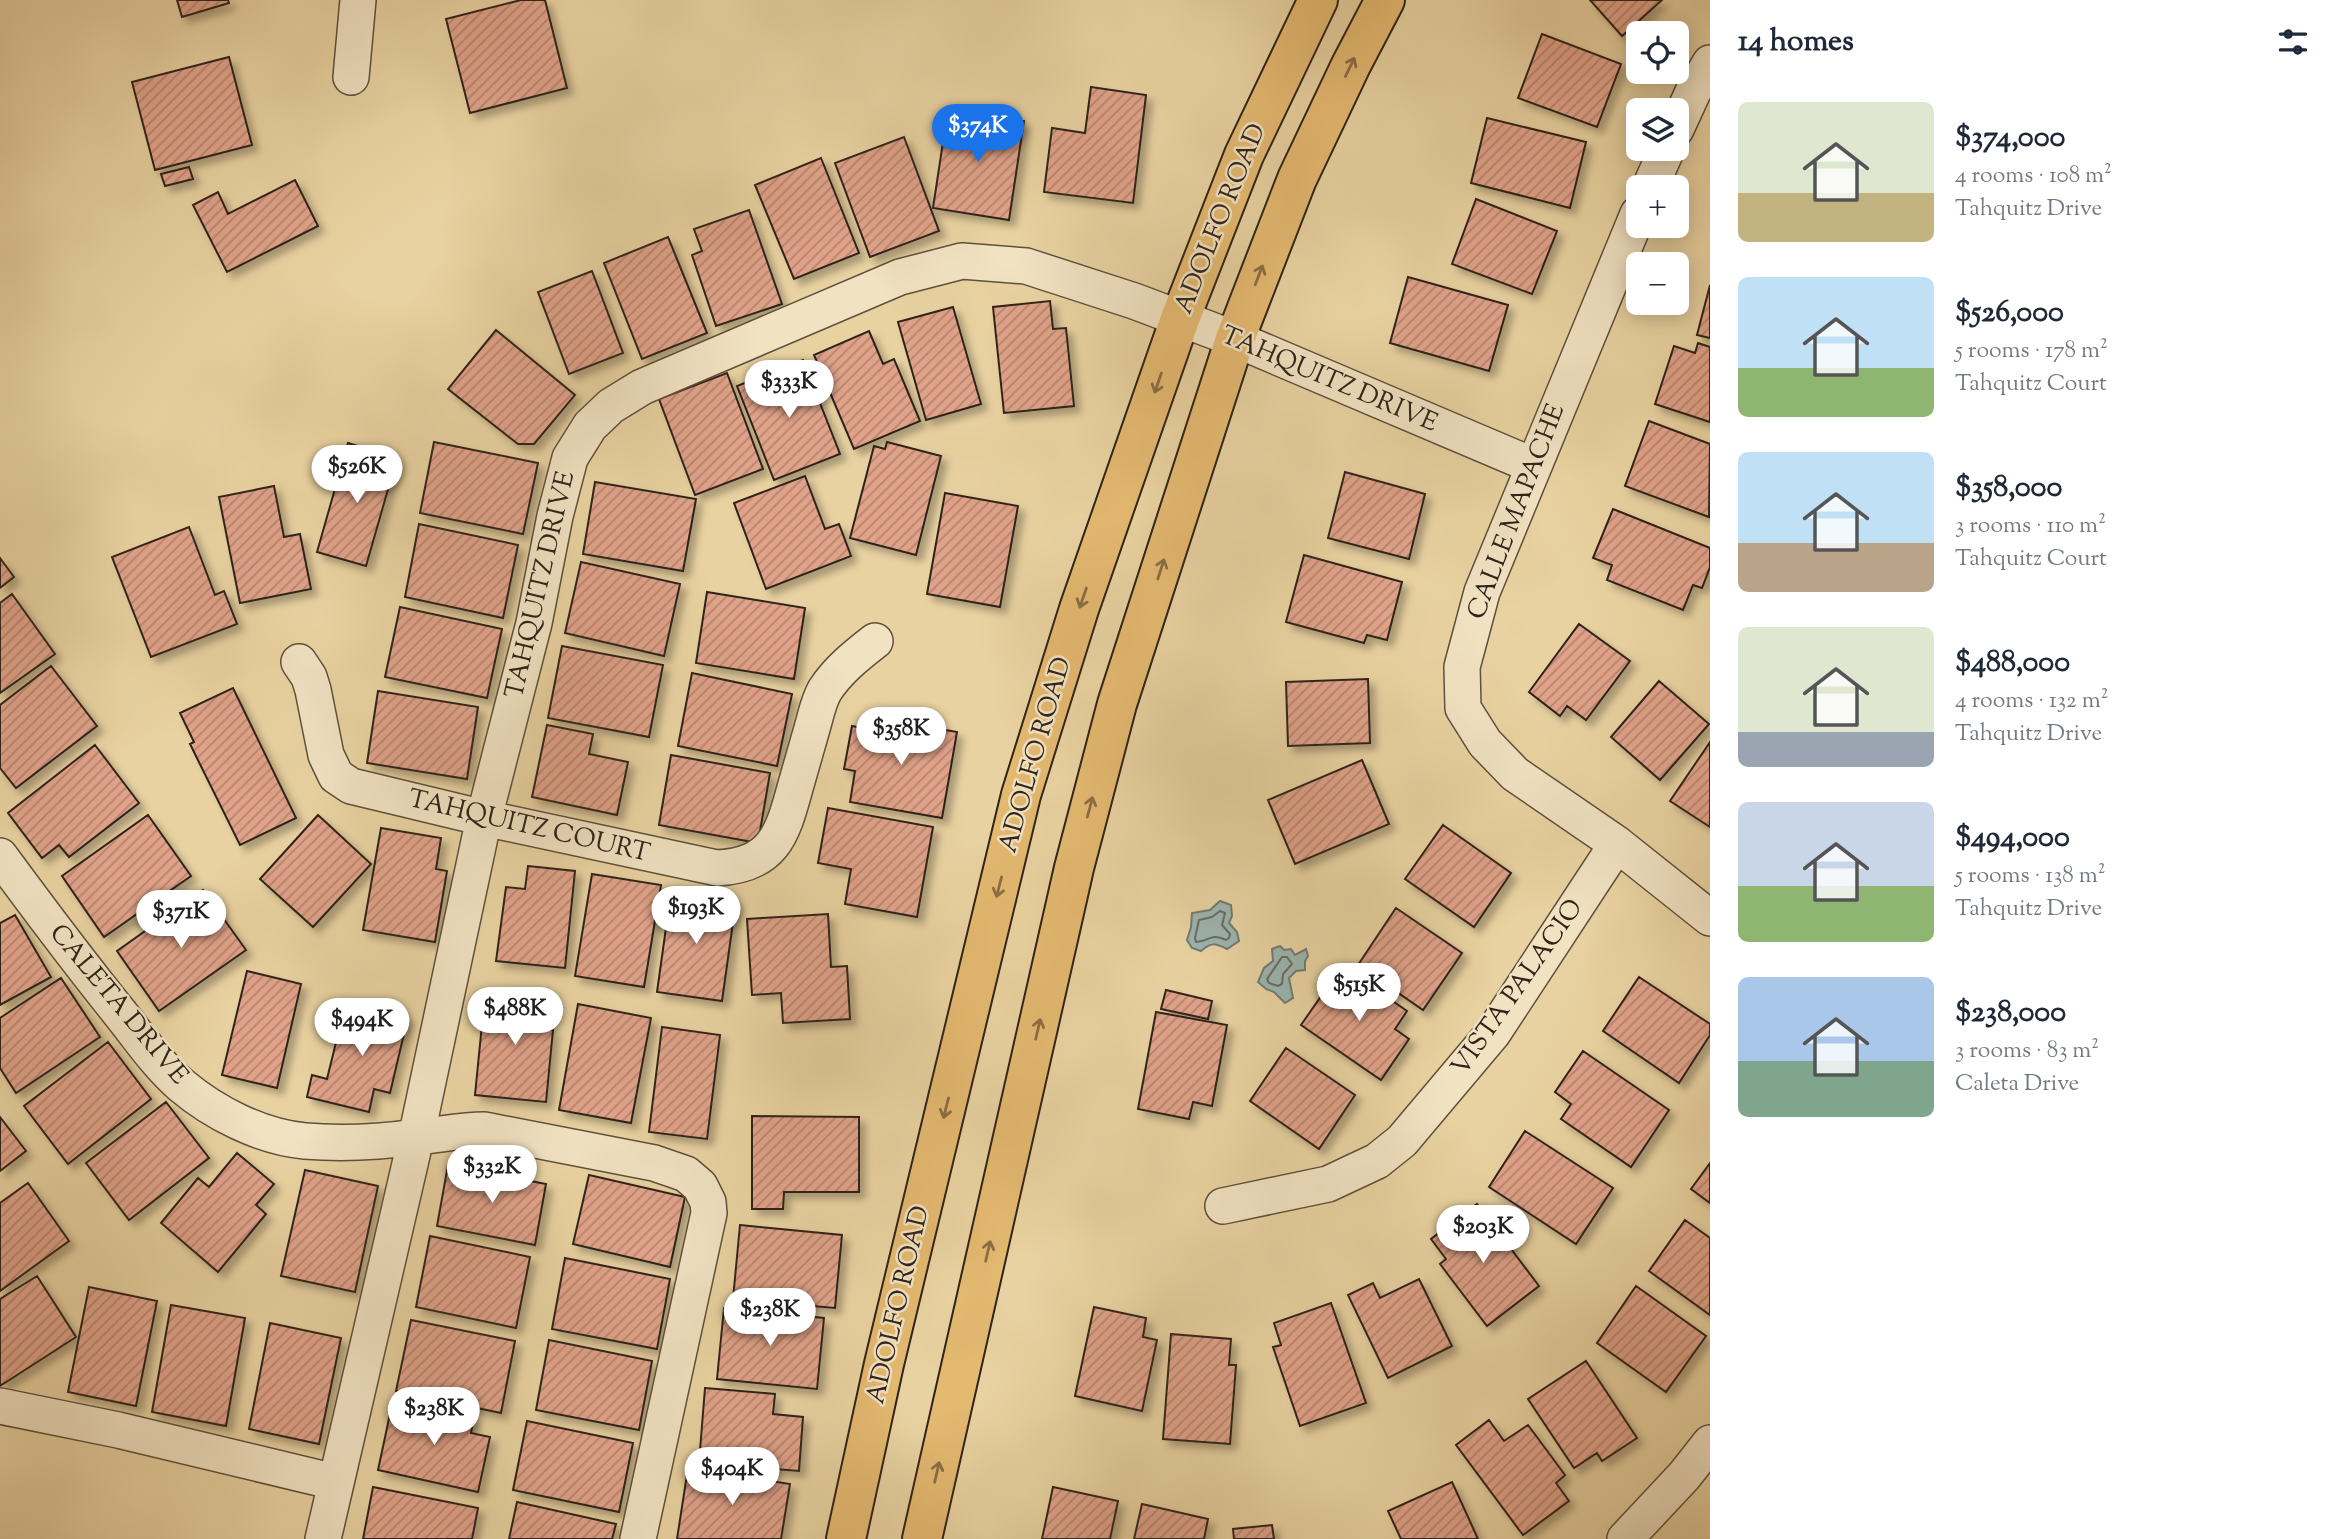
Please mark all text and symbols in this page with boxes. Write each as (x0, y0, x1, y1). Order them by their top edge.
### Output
map controls (1626, 21, 1689, 315)
button: locate (1626, 21, 1689, 84)
text: 14 homes (1738, 21, 1854, 64)
icon: filters (2274, 23, 2312, 61)
one-way arrow (1344, 57, 1358, 78)
button: layers (1626, 98, 1689, 161)
pin: $374K (929, 104, 1027, 164)
text: $374K (948, 110, 1008, 143)
text: $374,000 (1955, 117, 2065, 160)
street label: ADOLFO ROAD (1166, 118, 1276, 320)
icon: home (1794, 130, 1878, 214)
text: 4 rooms · 108 m² (1955, 160, 2112, 193)
button: + (1626, 175, 1689, 238)
text: Tahquitz Drive (1955, 193, 2102, 226)
button: − (1626, 252, 1689, 315)
one-way arrow (1254, 265, 1267, 286)
text: $526,000 (1955, 292, 2064, 335)
icon: home (1794, 305, 1878, 389)
street label: TAHQUITZ DRIVE (1215, 318, 1443, 442)
text: 5 rooms · 178 m² (1955, 335, 2108, 368)
pin: $333K (740, 360, 838, 420)
text: $333K (761, 366, 817, 399)
text: Tahquitz Court (1955, 368, 2107, 401)
one-way arrow (1151, 372, 1163, 394)
street label: CALLE MAPACHE (1459, 399, 1575, 625)
pin: $526K (308, 446, 406, 505)
text: $526K (328, 451, 386, 484)
street label: TAHQUITZ DRIVE (497, 467, 585, 702)
text: $358,000 (1955, 467, 2062, 510)
icon: home (1794, 480, 1878, 564)
text: 3 rooms · 110 m² (1955, 510, 2106, 543)
text: Tahquitz Court (1955, 543, 2107, 576)
one-way arrow (1155, 558, 1168, 580)
one-way arrow (1076, 587, 1088, 609)
text: $488,000 (1955, 642, 2070, 685)
street label: ADOLFO ROAD (990, 653, 1082, 857)
icon: home (1794, 655, 1878, 739)
text: 4 rooms · 132 m² (1955, 685, 2108, 718)
pin: $358K (852, 708, 950, 767)
text: $358K (872, 713, 930, 746)
text: Tahquitz Drive (1955, 718, 2102, 751)
street label: TAHQUITZ COURT (405, 781, 653, 873)
one-way arrow (1084, 796, 1097, 819)
text: $494,000 (1955, 817, 2070, 860)
icon: home (1794, 830, 1878, 914)
text: 5 rooms · 138 m² (1955, 860, 2106, 893)
one-way arrow (992, 875, 1005, 898)
pin: $193K (647, 886, 745, 946)
pin: $371K (132, 890, 230, 950)
text: $193K (668, 892, 724, 925)
street label: VISTA PALACIO (1443, 892, 1593, 1084)
text: Tahquitz Drive (1955, 893, 2102, 926)
text: $371K (152, 896, 210, 929)
street label: CALETA DRIVE (40, 917, 196, 1094)
pin: $515K (1310, 964, 1408, 1023)
text: $515K (1333, 969, 1385, 1002)
pin: $488K (466, 988, 564, 1047)
text: $238,000 (1955, 992, 2066, 1035)
text: $488K (483, 993, 547, 1026)
pin: $494K (313, 998, 411, 1058)
text: $494K (330, 1004, 394, 1037)
icon: home (1794, 1005, 1878, 1089)
one-way arrow (1031, 1018, 1045, 1041)
text: 3 rooms · 83 m² (1955, 1035, 2099, 1068)
text: Caleta Drive (1955, 1068, 2079, 1101)
one-way arrow (939, 1096, 952, 1119)
pin: $332K (443, 1146, 541, 1205)
text: $332K (463, 1151, 521, 1184)
street label: ADOLFO ROAD (858, 1202, 940, 1408)
pin: $203K (1434, 1206, 1532, 1265)
text: $203K (1452, 1211, 1514, 1244)
one-way arrow (981, 1240, 995, 1263)
pin: $238K (721, 1288, 819, 1348)
text: $238K (740, 1294, 800, 1327)
pin: $238K (385, 1388, 483, 1447)
text: $238K (404, 1393, 464, 1426)
pin: $404K (683, 1448, 781, 1507)
text: $404K (701, 1453, 763, 1486)
one-way arrow (931, 1461, 945, 1484)

